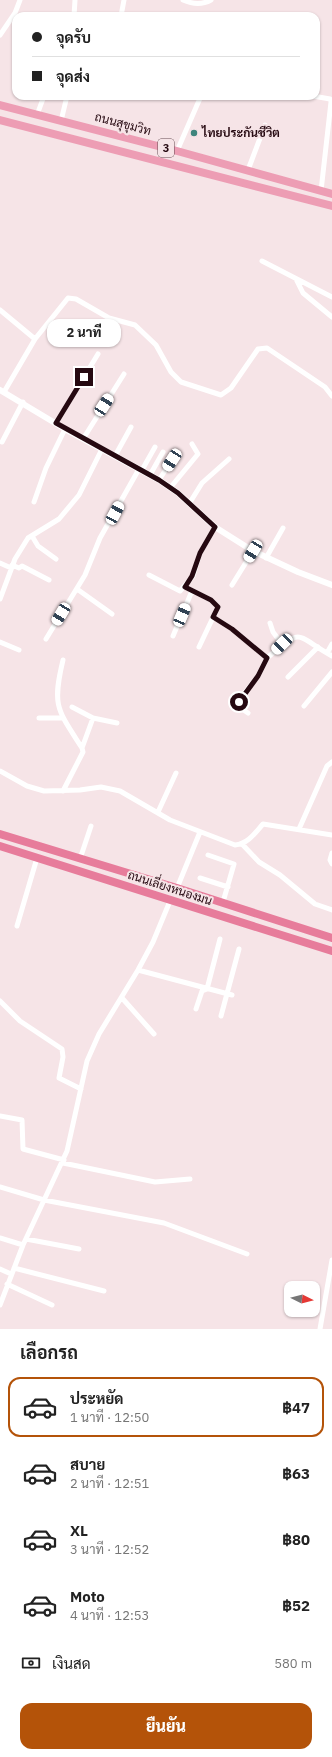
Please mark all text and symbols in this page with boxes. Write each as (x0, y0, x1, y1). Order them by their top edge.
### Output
text: จุดรับ (56, 28, 91, 47)
text: จุดส่ง (56, 67, 90, 86)
street label: ถนนสุขุมวิท (93, 109, 153, 140)
place label: ไทยประกันชีวิต (201, 125, 280, 140)
marker: ไทยประกันชีวิต (189, 128, 199, 138)
road number: 3 (158, 139, 174, 157)
callout: 2 นาที (47, 319, 121, 347)
text: 2 นาที (66, 324, 102, 341)
route end (75, 368, 93, 386)
car (92, 392, 116, 418)
car (160, 447, 184, 473)
car (104, 500, 126, 526)
car (242, 538, 264, 564)
car (50, 601, 72, 627)
car (172, 602, 192, 628)
car (269, 631, 295, 657)
route start (230, 693, 248, 711)
street label: ถนนเลี่ยงหนองมน (126, 864, 216, 908)
north arrow (284, 1281, 320, 1317)
map controls (284, 1281, 320, 1317)
text: เลือกรถ (20, 1341, 78, 1364)
icon: car (22, 1389, 58, 1425)
text: ประหยัด (70, 1389, 123, 1408)
text: ฿47 (282, 1398, 310, 1417)
text: 1 นาที · 12:50 (70, 1409, 149, 1426)
icon: car (22, 1455, 58, 1491)
text: สบาย (70, 1455, 105, 1474)
text: ฿63 (282, 1464, 310, 1483)
text: 2 นาที · 12:51 (70, 1475, 149, 1492)
icon: car (22, 1521, 58, 1557)
text: XL (70, 1521, 88, 1540)
text: ฿80 (282, 1530, 310, 1549)
text: 3 นาที · 12:52 (70, 1541, 149, 1558)
icon: car (22, 1587, 58, 1623)
text: Moto (70, 1587, 105, 1606)
text: ฿52 (282, 1596, 310, 1615)
text: 4 นาที · 12:53 (70, 1607, 149, 1624)
icon: cash (20, 1652, 42, 1674)
text: เงินสด (52, 1654, 91, 1673)
text: 580 m (274, 1655, 312, 1672)
button: ยืนยัน (20, 1703, 312, 1749)

